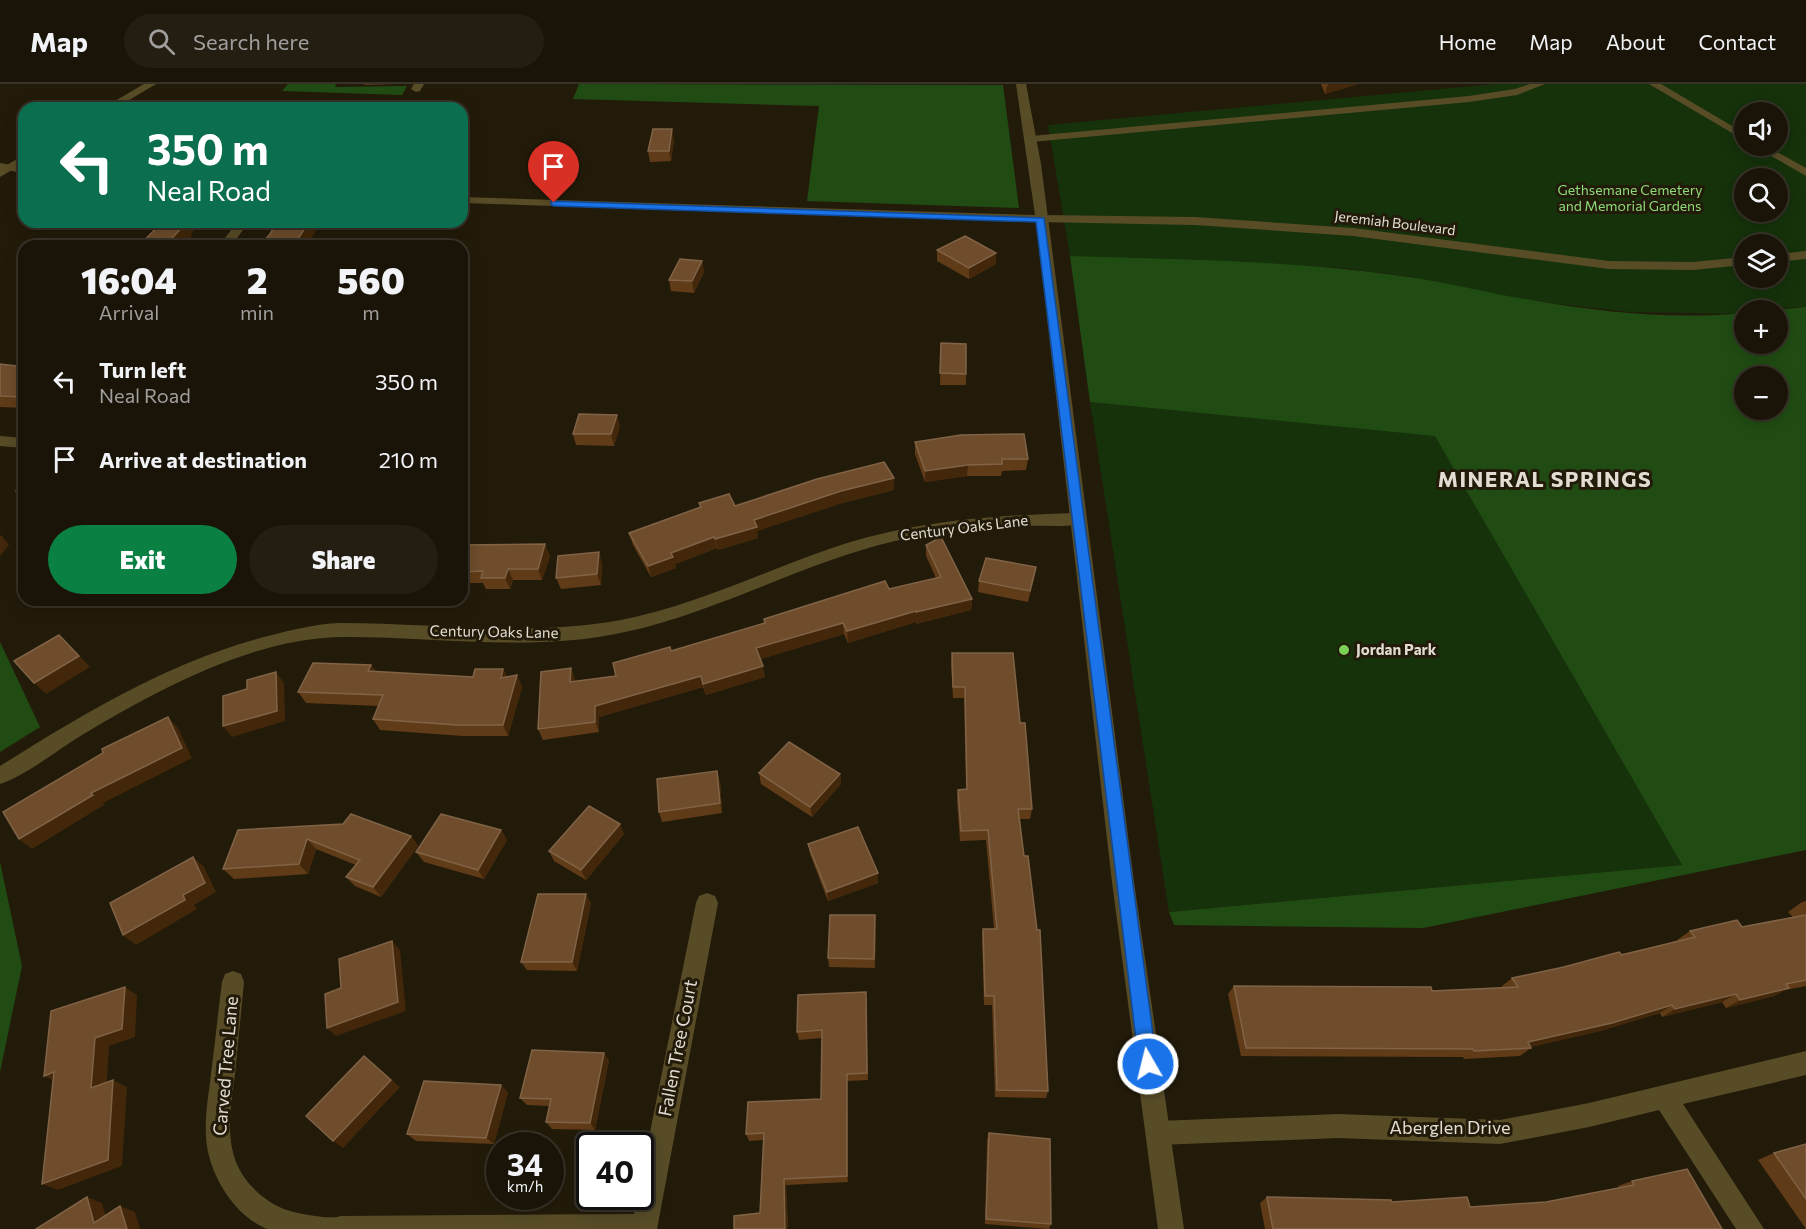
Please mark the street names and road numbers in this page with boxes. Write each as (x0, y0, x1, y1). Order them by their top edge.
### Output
street label: Jeremiah Boulevard (1334, 207, 1457, 238)
street label: Century Oaks Lane (899, 510, 1029, 544)
street label: Century Oaks Lane (429, 621, 559, 641)
street label: Fallen Tree Court (653, 978, 701, 1118)
street label: Carved Tree Lane (208, 995, 242, 1137)
street label: Aberglen Drive (1390, 1116, 1510, 1138)

